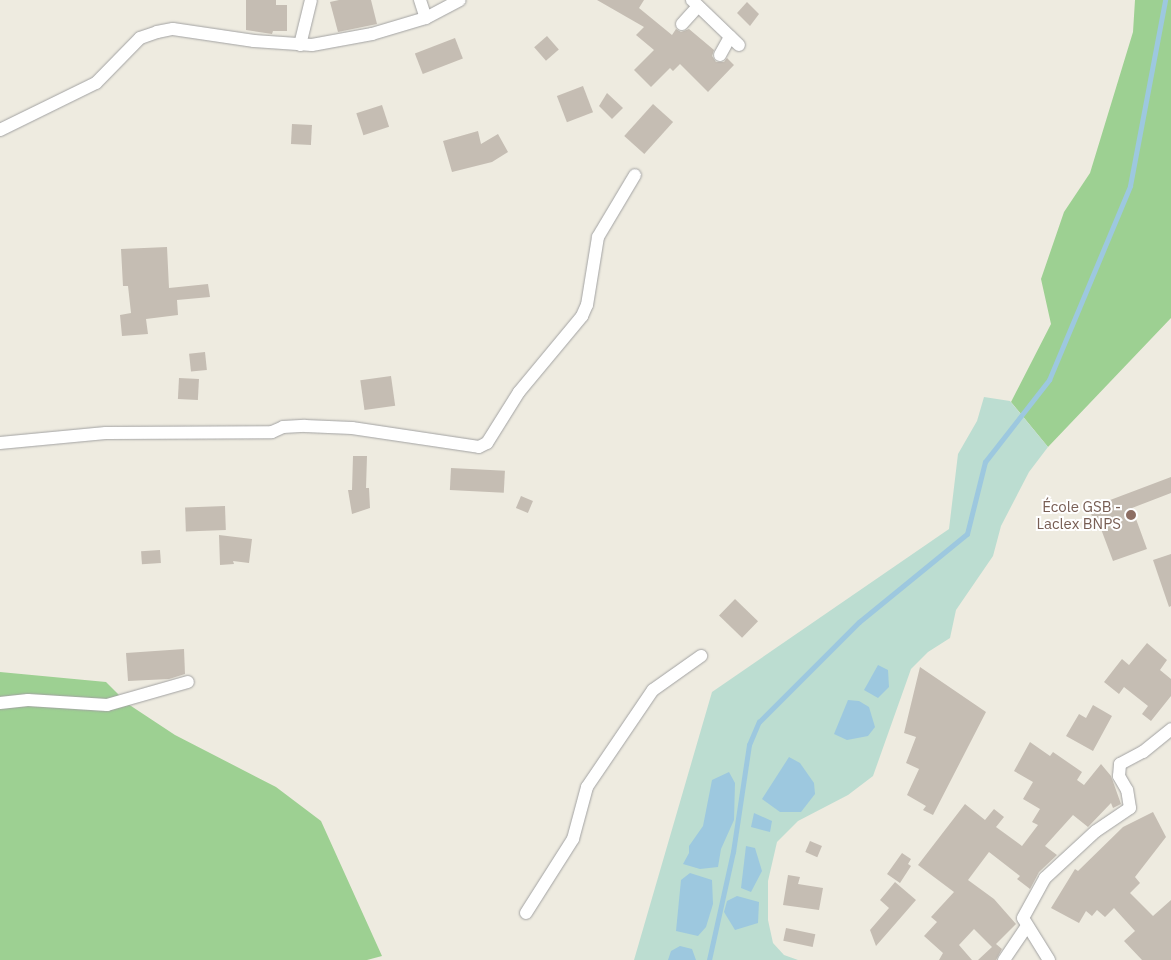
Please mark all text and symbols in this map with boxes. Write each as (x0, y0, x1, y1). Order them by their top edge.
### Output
place label: École GSB - Laclex BNPS (1036, 497, 1121, 532)
marker: École GSB - Laclex BNPS (1125, 509, 1137, 521)

